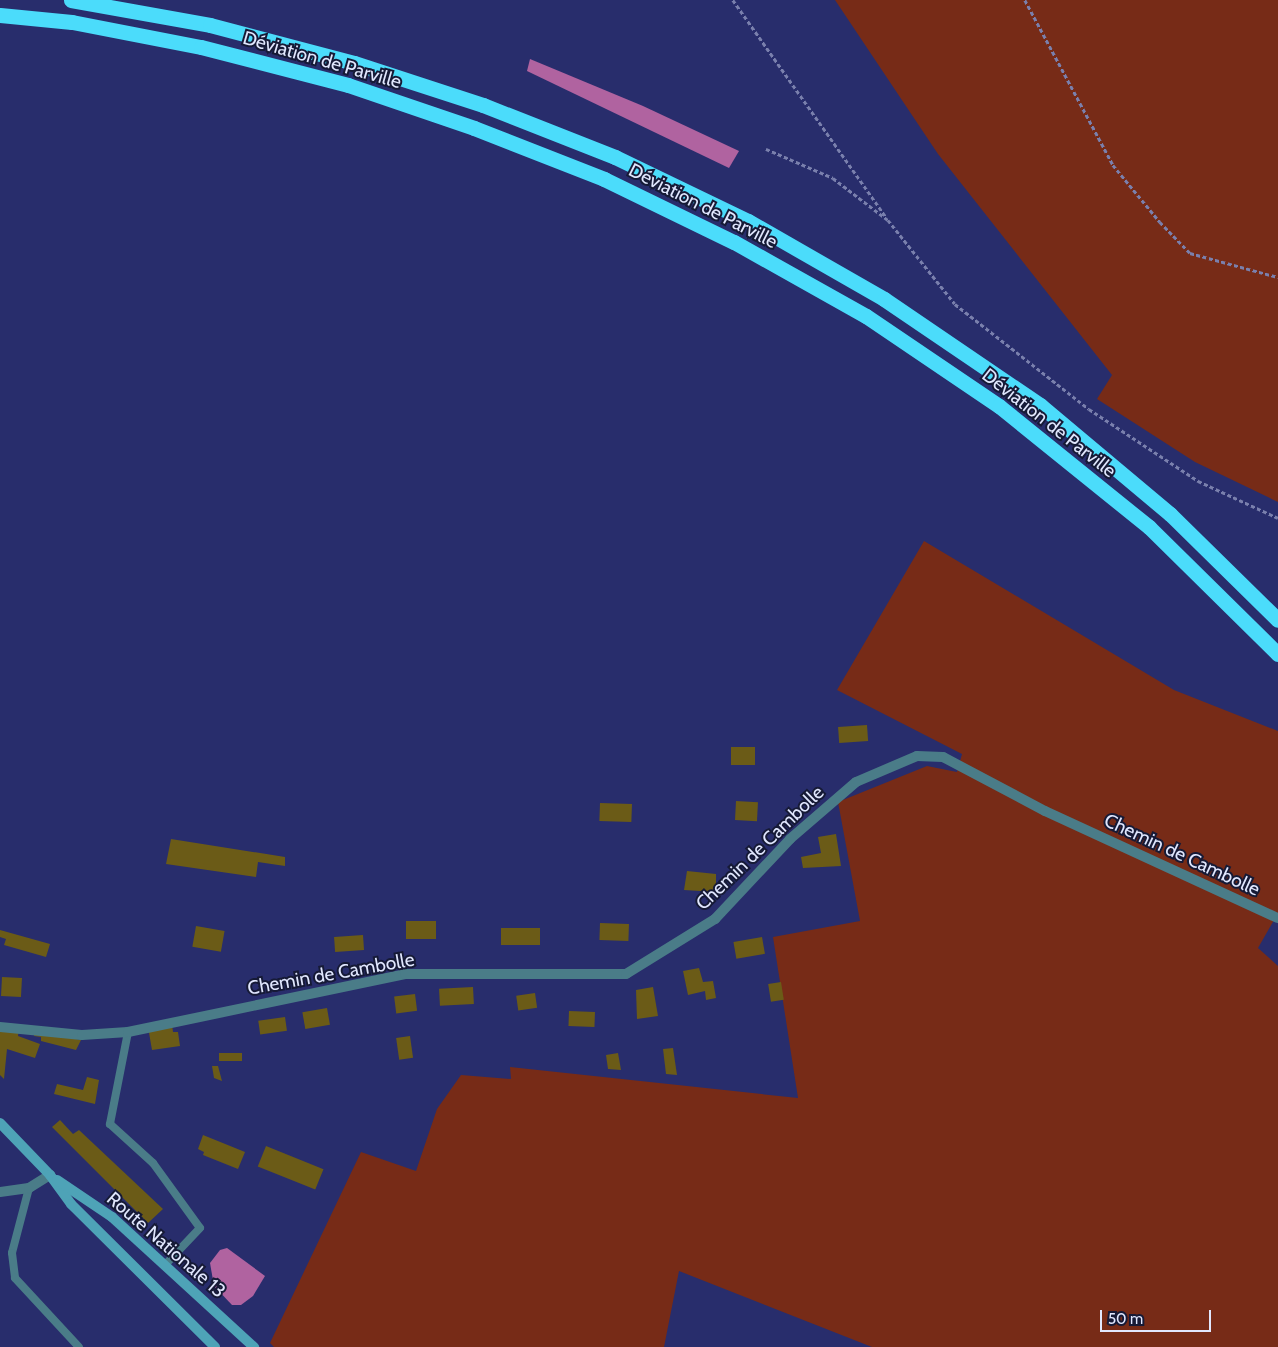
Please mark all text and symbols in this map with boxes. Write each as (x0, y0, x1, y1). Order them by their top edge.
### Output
street label: Déviation de Parville (240, 26, 404, 94)
street label: Déviation de Parville (625, 159, 781, 253)
street label: Déviation de Parville (977, 364, 1121, 482)
street label: Chemin de Cambolle (691, 781, 829, 915)
street label: Chemin de Cambolle (1101, 809, 1263, 901)
street label: Chemin de Cambolle (246, 948, 416, 1000)
street label: Route Nationale 13 (102, 1187, 230, 1303)
scale bar (1103, 1300, 1214, 1332)
text: 50 m (1108, 1310, 1143, 1328)

